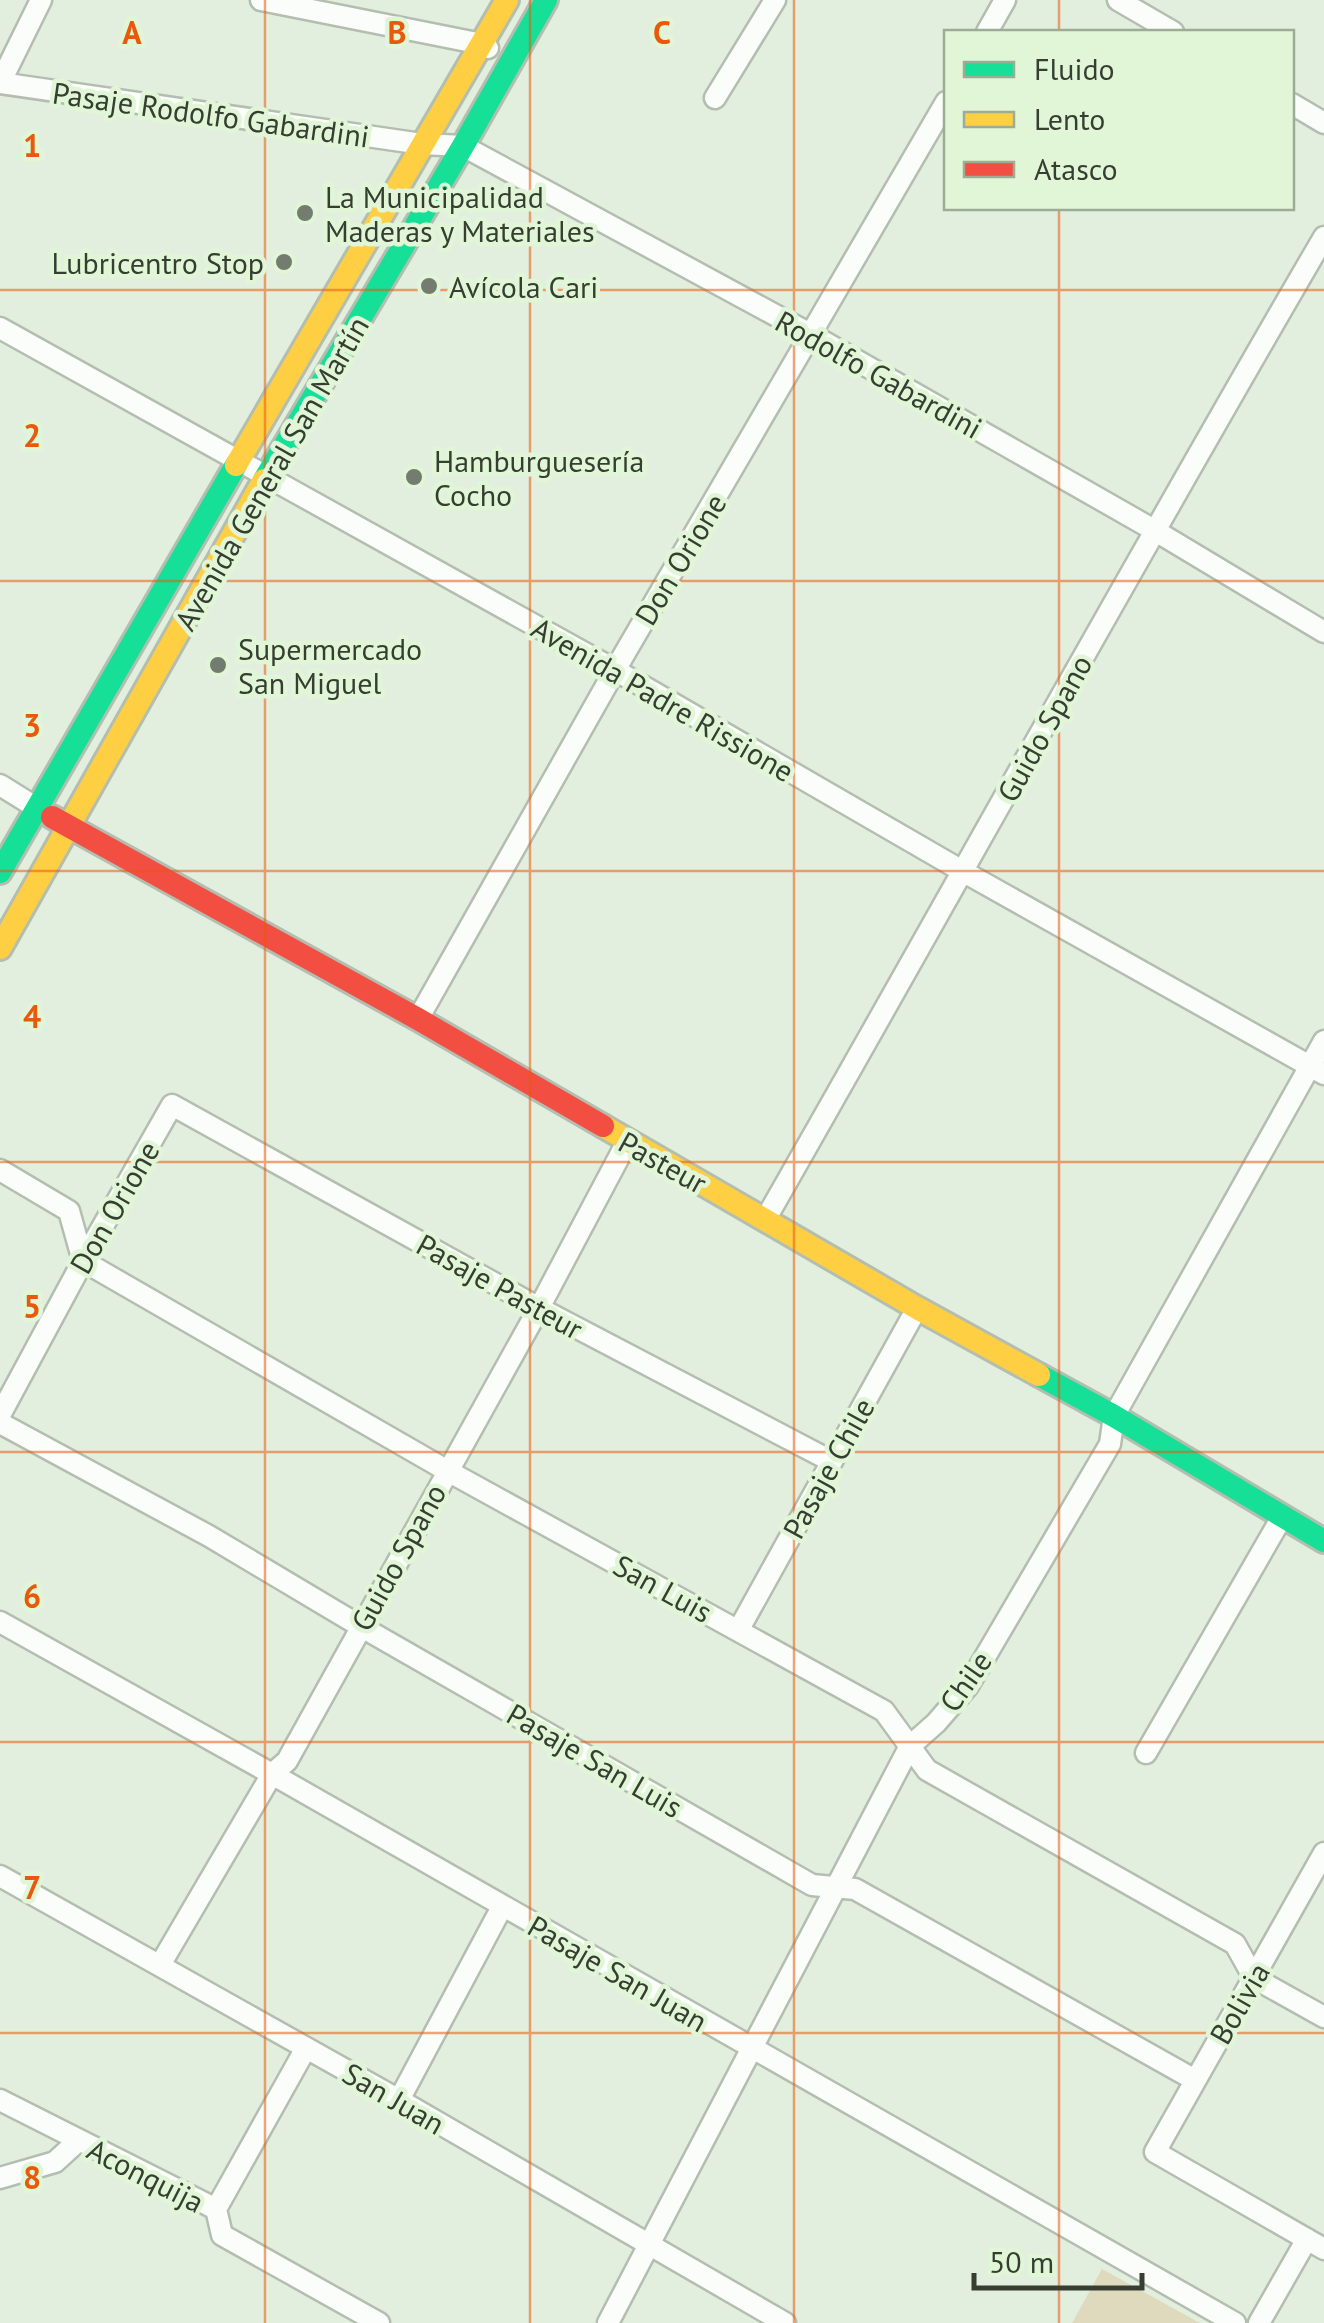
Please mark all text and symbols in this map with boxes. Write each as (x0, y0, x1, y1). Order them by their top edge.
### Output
text: A (122, 11, 142, 53)
text: B (388, 11, 406, 53)
text: C (653, 11, 671, 53)
legend (944, 30, 1294, 210)
text: Fluido (1034, 49, 1115, 88)
street label: Pasaje Rodolfo Gabardini (50, 72, 372, 156)
text: Lento (1034, 99, 1105, 138)
text: 1 (23, 124, 41, 166)
text: Atasco (1034, 149, 1118, 188)
place label: La Municipalidad Maderas y Materiales (325, 177, 595, 250)
marker: La Municipalidad Maderas y Materiales (294, 202, 316, 224)
place label: Lubricentro Stop (51, 243, 264, 282)
marker: Lubricentro Stop (273, 251, 295, 273)
place label: Avícola Cari (449, 267, 598, 306)
marker: Avícola Cari (418, 275, 440, 297)
street label: Rodolfo Gabardini (769, 301, 989, 447)
street label: Avenida General San Martín (165, 309, 377, 637)
text: 2 (23, 414, 41, 456)
place label: Hamburguesería Cocho (434, 441, 644, 514)
marker: Hamburguesería Cocho (403, 466, 425, 488)
street label: Don Orione (626, 486, 734, 632)
street label: Avenida Padre Rissione (525, 608, 801, 790)
place label: Supermercado San Miguel (238, 629, 422, 702)
street label: Guido Spano (988, 648, 1100, 808)
marker: Supermercado San Miguel (207, 654, 229, 676)
text: 3 (23, 704, 41, 746)
text: 4 (23, 995, 41, 1037)
street label: Pasteur (612, 1122, 714, 1202)
street label: Don Orione (60, 1134, 168, 1280)
street label: Pasaje Pasteur (410, 1224, 590, 1348)
text: 5 (23, 1285, 41, 1327)
street label: Pasaje Chile (773, 1391, 883, 1545)
street label: Guido Spano (342, 1477, 454, 1637)
street label: San Luis (607, 1545, 719, 1631)
text: 6 (23, 1575, 41, 1617)
street label: Chile (930, 1643, 1000, 1719)
street label: Pasaje San Luis (500, 1694, 690, 1826)
text: 7 (23, 1866, 41, 1908)
street label: Pasaje San Juan (521, 1906, 715, 2040)
street label: Bolivia (1200, 1955, 1278, 2051)
street label: San Juan (336, 2053, 452, 2143)
street label: Aconquija (81, 2129, 211, 2221)
text: 8 (23, 2156, 41, 2198)
scale bar (974, 2228, 1142, 2290)
text: 50 m (989, 2242, 1054, 2281)

